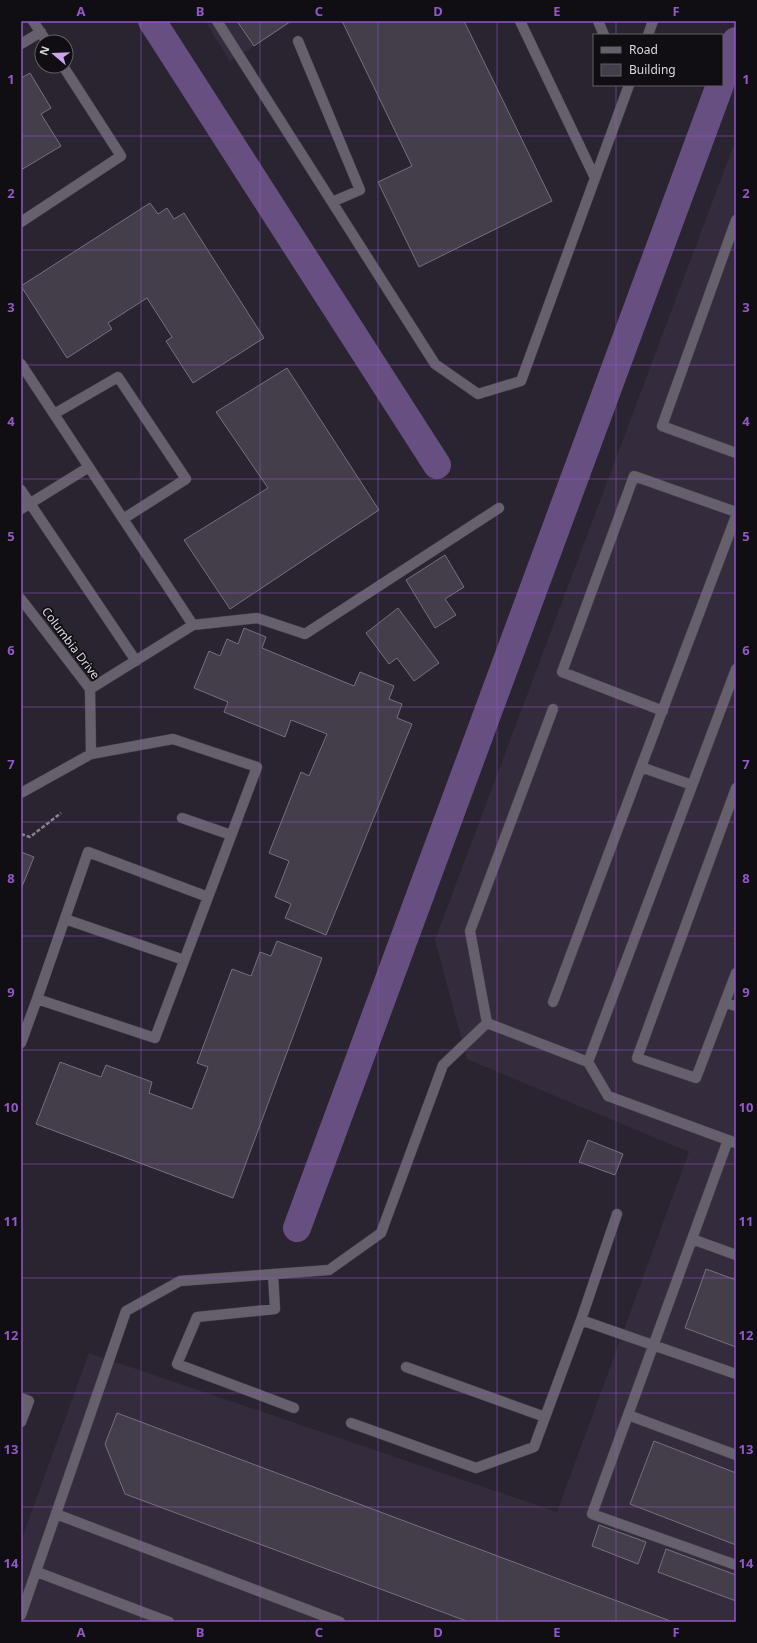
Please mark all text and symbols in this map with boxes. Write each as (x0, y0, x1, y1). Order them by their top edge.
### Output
text: A (77, 2, 86, 20)
text: B (196, 2, 204, 20)
text: C (315, 2, 323, 20)
text: D (433, 2, 443, 20)
text: E (553, 2, 561, 20)
text: F (672, 2, 680, 20)
north arrow (34, 34, 74, 74)
legend (593, 34, 723, 86)
text: Road (629, 41, 658, 58)
text: N (36, 44, 53, 57)
text: Building (629, 61, 676, 78)
text: 1 (7, 70, 15, 88)
text: 1 (742, 70, 750, 88)
text: 2 (7, 184, 15, 202)
text: 2 (742, 184, 750, 202)
text: 3 (7, 298, 15, 316)
text: 3 (742, 298, 750, 316)
text: 4 (7, 412, 15, 430)
text: 4 (742, 412, 750, 430)
text: 5 (7, 527, 15, 545)
text: 5 (742, 527, 750, 545)
street label: Columbia Drive (38, 603, 104, 683)
text: 6 (7, 641, 15, 659)
text: 6 (742, 641, 750, 659)
text: 7 (7, 755, 15, 773)
text: 7 (742, 755, 750, 773)
text: 8 (7, 869, 15, 887)
text: 8 (742, 869, 750, 887)
text: 9 (7, 983, 15, 1001)
text: 9 (742, 983, 750, 1001)
text: 10 (4, 1098, 18, 1116)
text: 10 (739, 1098, 753, 1116)
text: 11 (4, 1212, 18, 1230)
text: 11 (739, 1212, 753, 1230)
text: 12 (4, 1326, 18, 1344)
text: 12 (739, 1326, 753, 1344)
text: 13 (4, 1440, 18, 1458)
text: 13 (739, 1440, 753, 1458)
text: 14 (4, 1554, 19, 1572)
text: 14 (739, 1554, 754, 1572)
text: A (77, 1623, 86, 1641)
text: B (196, 1623, 204, 1641)
text: C (315, 1623, 323, 1641)
text: D (433, 1623, 443, 1641)
text: E (553, 1623, 561, 1641)
text: F (672, 1623, 680, 1641)

